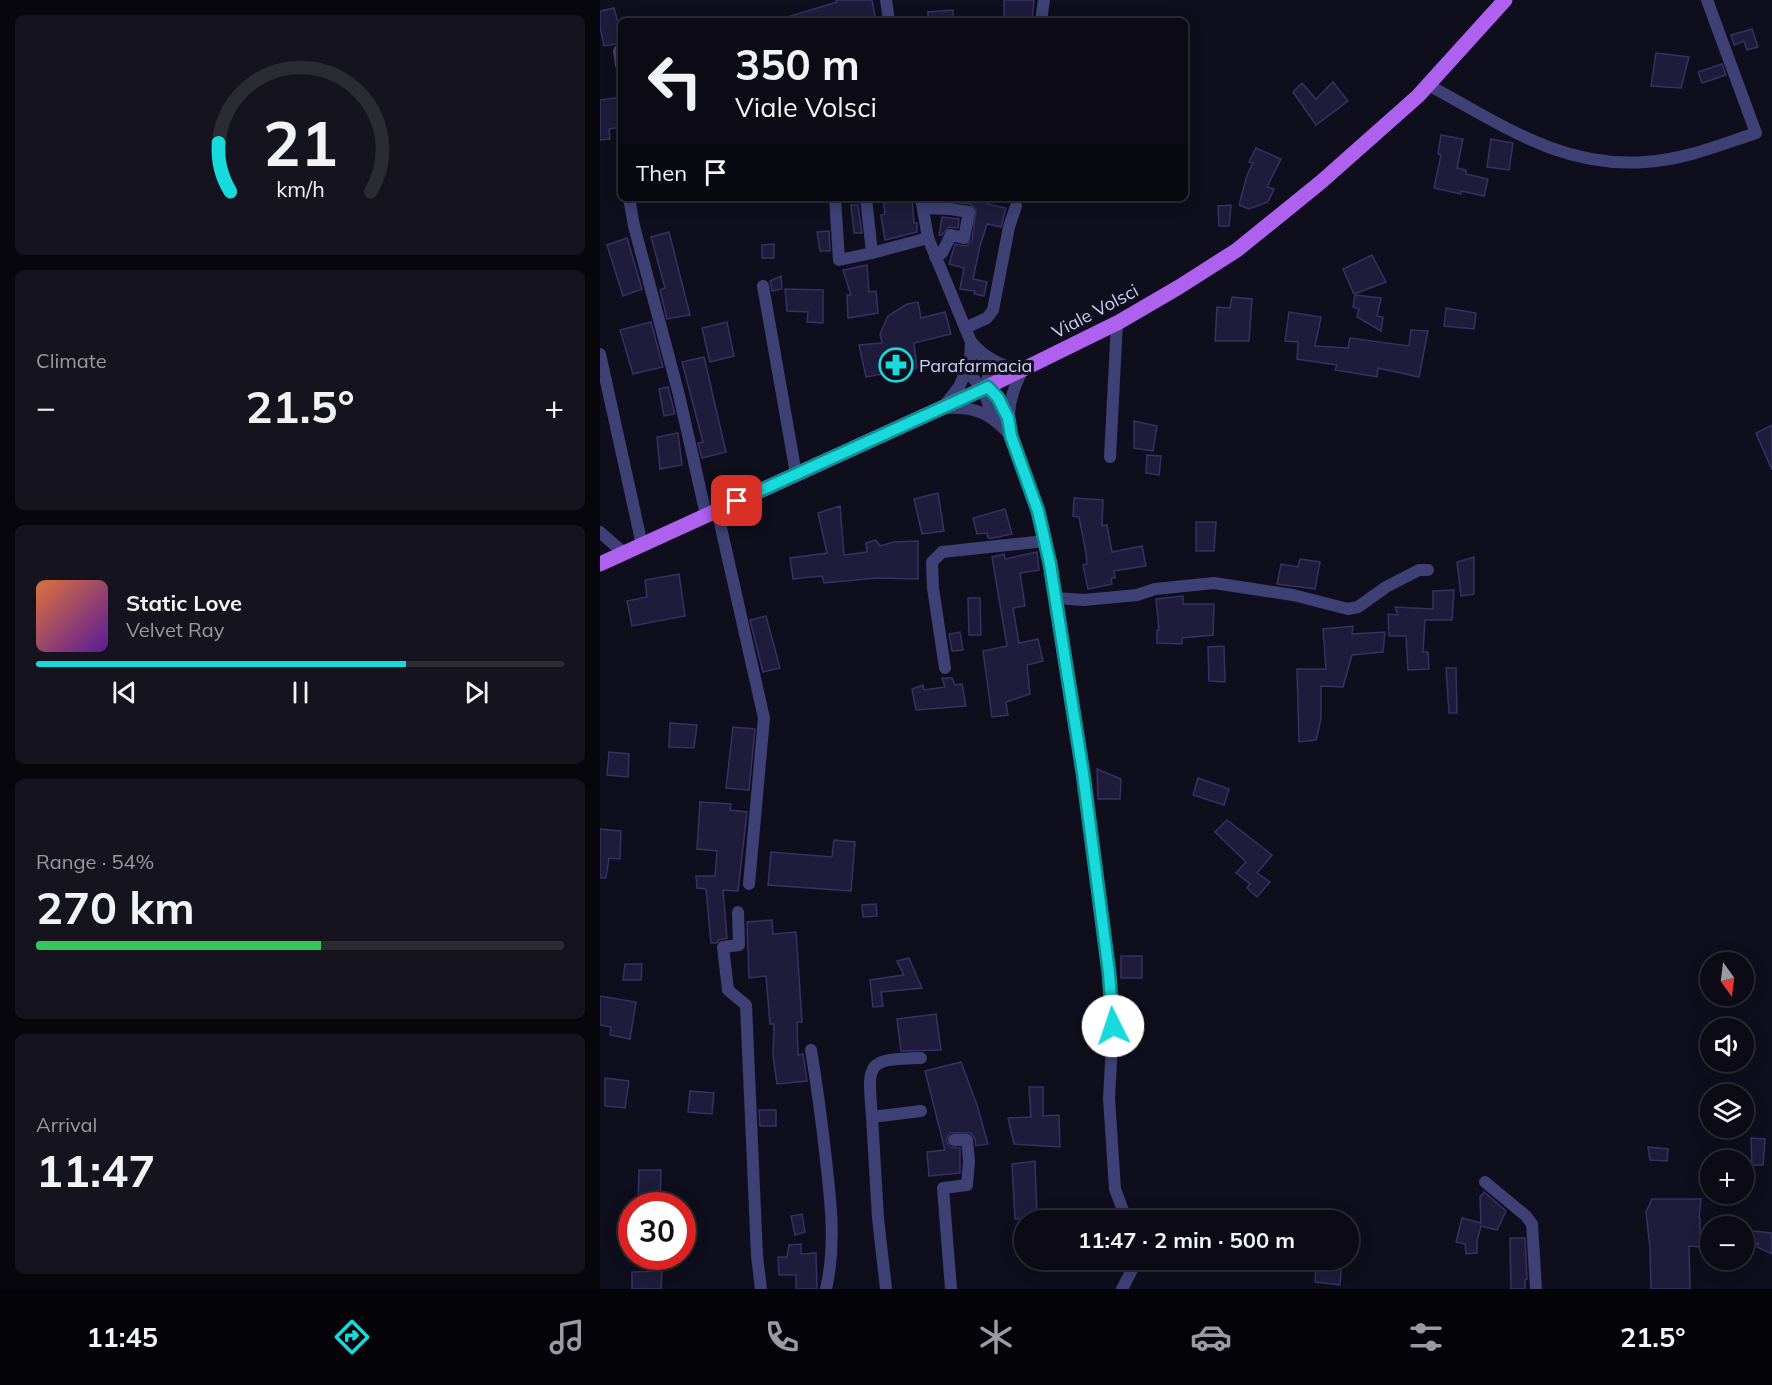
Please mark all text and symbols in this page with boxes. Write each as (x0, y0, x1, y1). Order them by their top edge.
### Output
text: 350 m (735, 38, 860, 91)
icon: left (636, 42, 714, 120)
text: Viale Volsci (735, 90, 877, 124)
text: 21 (263, 103, 337, 182)
icon: arrive (699, 156, 732, 189)
text: Then (636, 159, 687, 187)
text: km/h (276, 175, 324, 202)
street label: Viale Volsci (1048, 279, 1142, 343)
pharmacy icon: Parafarmacia (878, 347, 914, 383)
text: Climate (36, 348, 107, 373)
place label: Parafarmacia (919, 354, 1032, 377)
text: 21.5° (245, 378, 355, 434)
text: − (36, 386, 56, 427)
text: + (544, 386, 564, 427)
pin (711, 475, 762, 526)
icon: arrive (720, 484, 753, 517)
text: Static Love (126, 589, 242, 617)
text: Velvet Ray (126, 617, 224, 642)
icon: previous (108, 676, 141, 709)
icon: pause (284, 676, 317, 709)
icon: next (460, 676, 493, 709)
text: Range · 54% (36, 849, 154, 874)
text: 270 km (36, 879, 195, 935)
north arrow (1700, 952, 1754, 1006)
map controls (1700, 952, 1754, 1270)
position arrow (1081, 994, 1145, 1058)
button: sound (1700, 1018, 1754, 1072)
button: layers (1700, 1084, 1754, 1138)
text: Arrival (36, 1112, 97, 1137)
text: 11:47 (36, 1142, 155, 1198)
button: + (1700, 1150, 1754, 1204)
speed limit sign: 30 (618, 1192, 696, 1270)
button: − (1700, 1216, 1754, 1270)
text: 11:47 · 2 min · 500 m (1078, 1226, 1295, 1254)
icon: directions (331, 1316, 373, 1358)
icon: music (546, 1316, 588, 1358)
icon: phone (761, 1316, 803, 1358)
icon: climate (975, 1316, 1017, 1358)
icon: car (1190, 1316, 1232, 1358)
icon: filters (1405, 1316, 1447, 1358)
text: 11:45 (86, 1320, 158, 1354)
text: 21.5° (1620, 1320, 1685, 1354)

